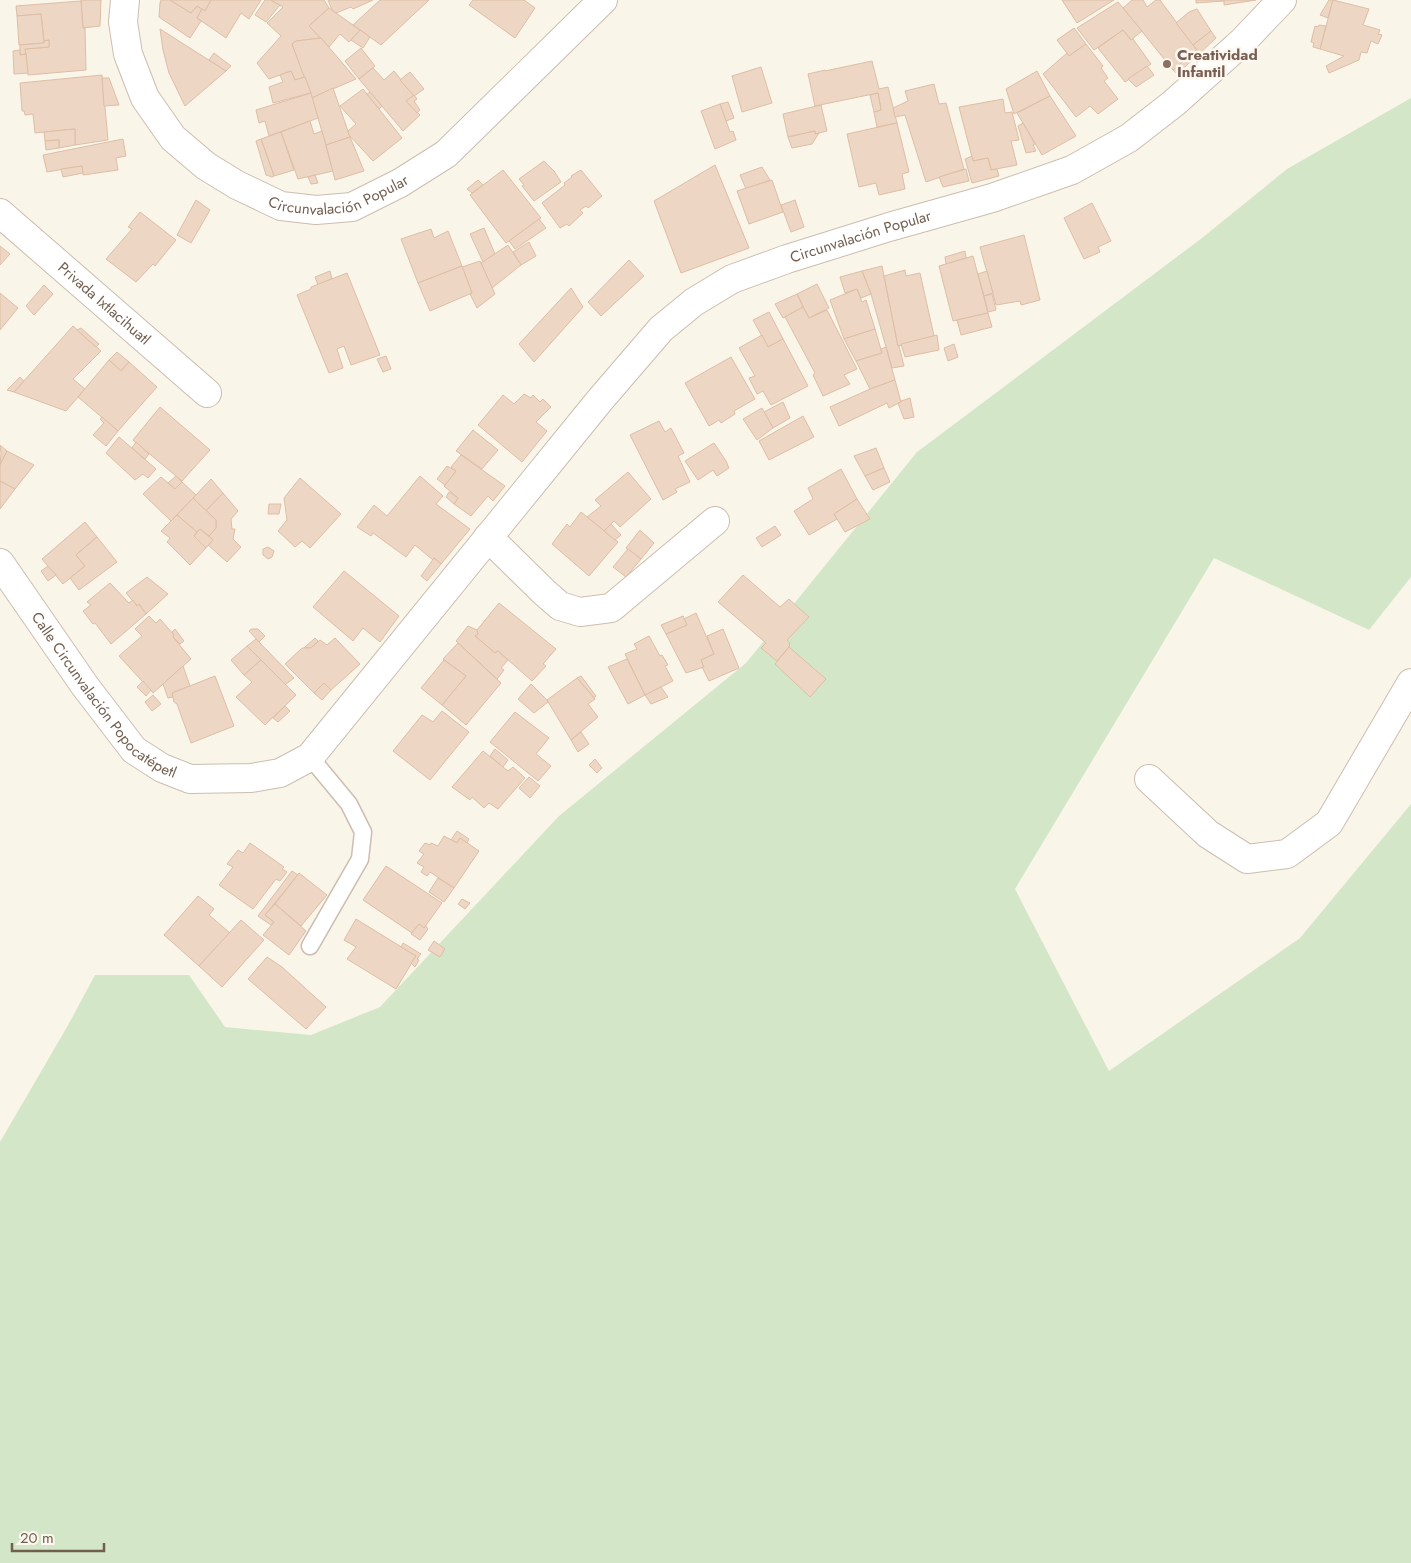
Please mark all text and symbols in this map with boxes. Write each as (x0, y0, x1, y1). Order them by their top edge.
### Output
place label: Creatividad Infantil (1177, 44, 1258, 83)
marker: Creatividad Infantil (1161, 58, 1173, 70)
street label: Circunvalación Popular (264, 169, 414, 221)
street label: Circunvalación Popular (787, 204, 934, 268)
street label: Privada Ixtlacihuatl (53, 257, 155, 350)
street label: Calle Circunvalación Popocatépetl (26, 607, 180, 784)
scale bar (12, 1520, 105, 1552)
text: 20 m (20, 1527, 54, 1549)

